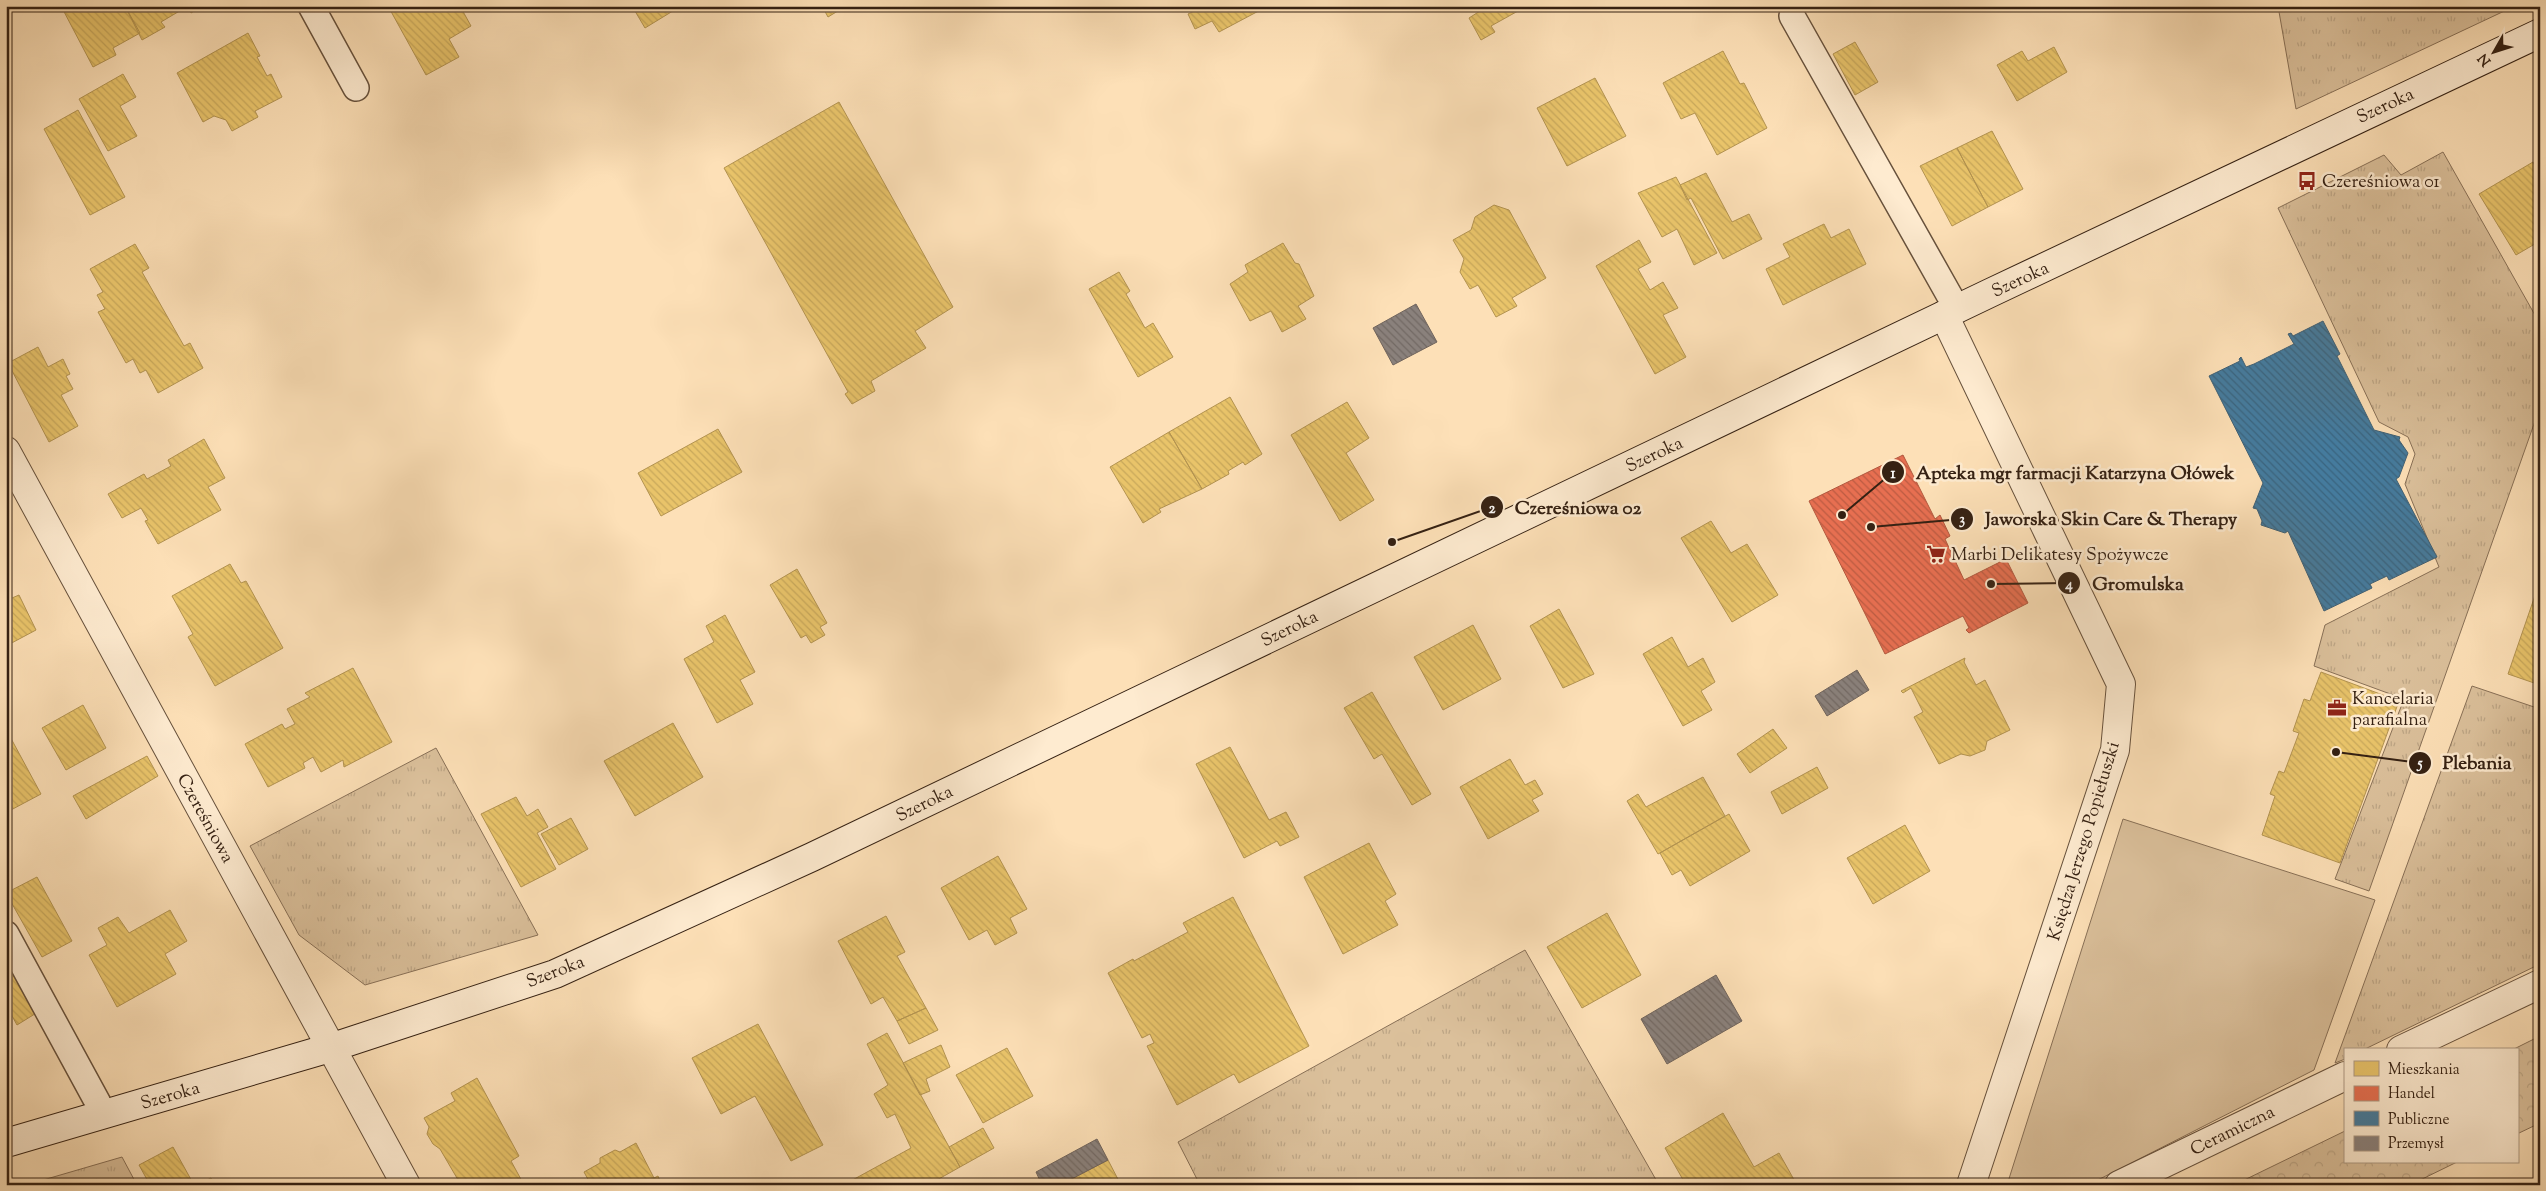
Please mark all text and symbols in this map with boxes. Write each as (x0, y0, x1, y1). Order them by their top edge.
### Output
north arrow (2468, 28, 2518, 78)
text: N (2474, 48, 2497, 70)
street label: Szeroka (2353, 82, 2419, 131)
bus stop icon: Czereśniowa 01 (2296, 170, 2318, 192)
place label: Czereśniowa 01 (2322, 170, 2440, 196)
street label: Szeroka (1988, 256, 2054, 305)
street label: Szeroka (1622, 431, 1688, 480)
callout: Apteka mgr farmacji Katarzyna Ołówek (1881, 455, 2245, 489)
text: Apteka mgr farmacji Katarzyna Ołówek (1916, 461, 2235, 488)
text: 1 (1890, 464, 1896, 485)
callout: Czereśniowa 02 (1479, 490, 1651, 524)
text: Czereśniowa 02 (1515, 496, 1641, 523)
text: 2 (1488, 499, 1496, 520)
callout: Jaworska Skin Care & Therapy (1949, 502, 2247, 536)
text: Jaworska Skin Care & Therapy (1983, 507, 2238, 534)
text: 3 (1959, 510, 1965, 531)
supermarket icon: Marbi Delikatesy Spożywcze (1925, 543, 1947, 565)
place label: Marbi Delikatesy Spożywcze (1951, 543, 2169, 569)
callout: Gromulska (2057, 566, 2193, 600)
text: Gromulska (2092, 572, 2184, 599)
text: 4 (2064, 575, 2073, 596)
street label: Szeroka (1257, 605, 1323, 655)
place label: Kancelaria parafialna (2352, 687, 2433, 734)
office icon: Kancelaria parafialna (2326, 697, 2348, 719)
street label: Księdza Jerzego Popiełuszki (2042, 739, 2128, 944)
callout: Plebania (2408, 746, 2522, 780)
text: Plebania (2442, 751, 2512, 778)
text: 5 (2416, 754, 2423, 775)
street label: Czereśniowa (169, 770, 239, 868)
street label: Szeroka (892, 780, 958, 830)
street label: Szeroka (523, 950, 589, 996)
legend (2344, 1048, 2518, 1164)
text: Mieszkania (2388, 1060, 2460, 1081)
street label: Szeroka (138, 1076, 203, 1118)
text: Handel (2388, 1084, 2435, 1105)
street label: Ceramiczna (2186, 1100, 2280, 1163)
text: Publiczne (2388, 1110, 2449, 1131)
text: Przemysł (2388, 1134, 2444, 1155)

